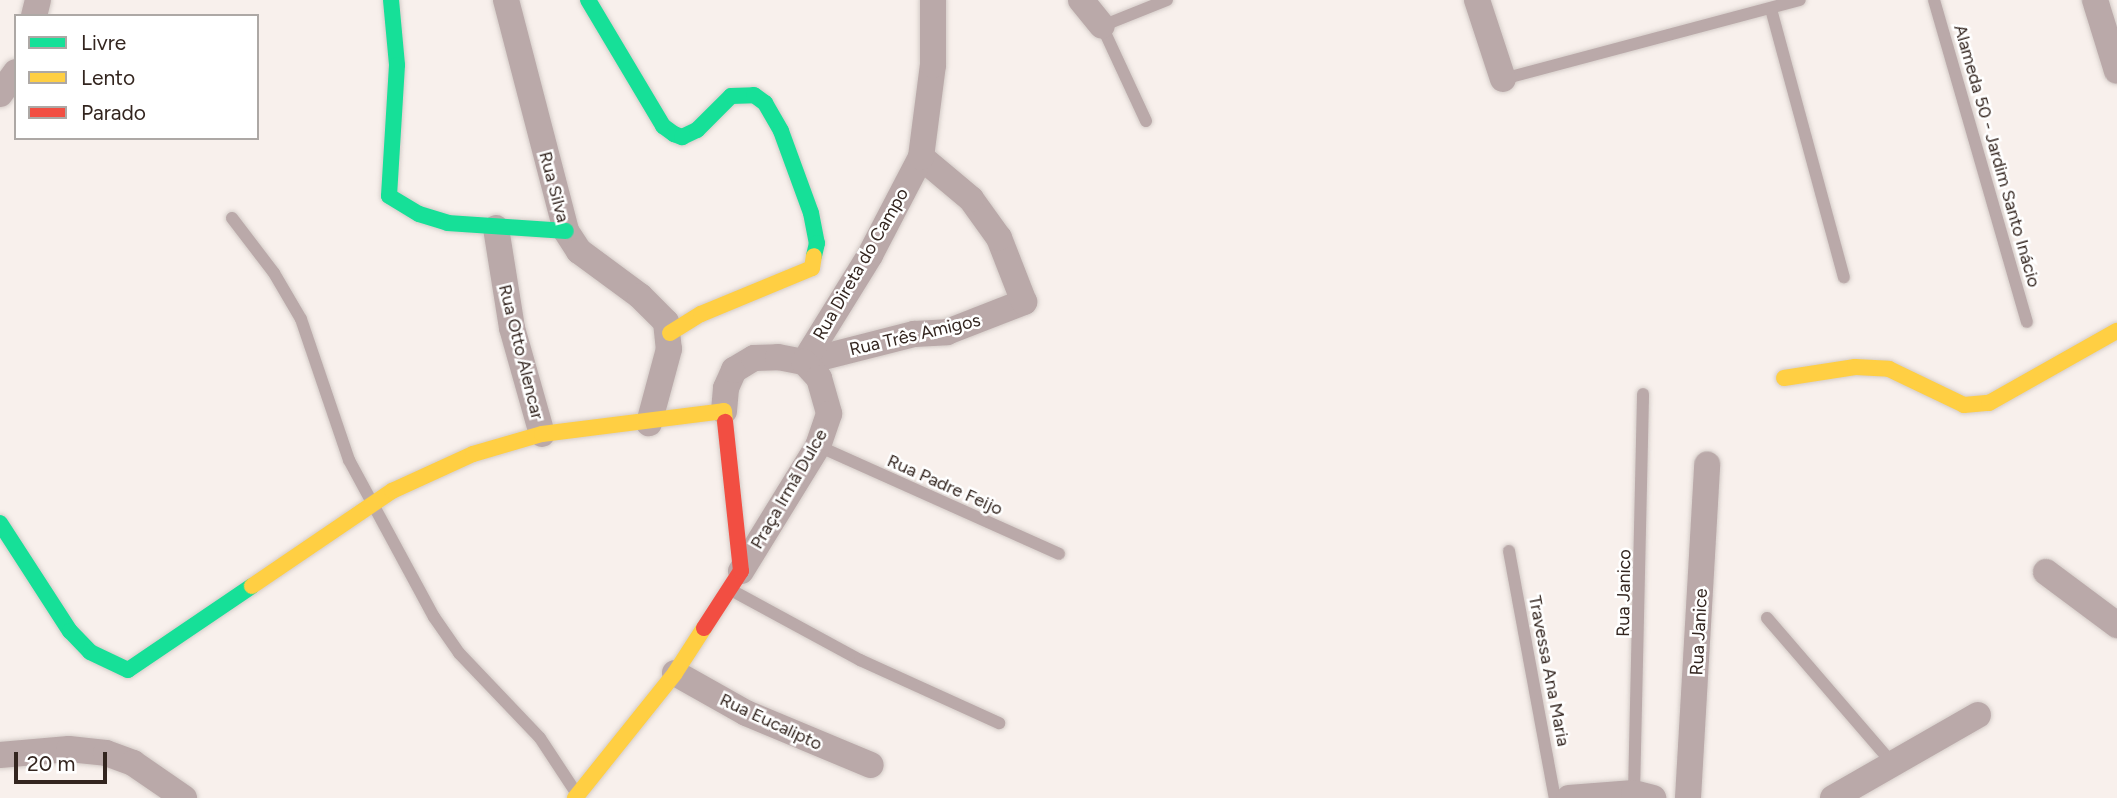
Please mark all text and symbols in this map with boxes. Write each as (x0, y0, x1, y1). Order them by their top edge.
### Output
legend (14, 14, 259, 140)
street label: Alameda 50 - Jardim Santo Inácio (1949, 22, 2045, 290)
text: Livre (81, 30, 126, 55)
text: Lento (81, 65, 135, 90)
text: Parado (81, 100, 146, 125)
street label: Rua Silva (534, 149, 574, 225)
street label: Rua Direta do Campo (809, 184, 913, 344)
street label: Rua Otto Alencar (494, 282, 548, 422)
street label: Rua Três Amigos (847, 309, 983, 361)
street label: Praça Irmã Dulce (746, 425, 832, 553)
street label: Rua Padre Feijo (884, 450, 1006, 520)
street label: Rua Janico (1612, 549, 1636, 637)
street label: Rua Janice (1686, 588, 1712, 676)
street label: Travessa Ana Maria (1524, 594, 1574, 748)
street label: Rua Eucalipto (716, 689, 826, 755)
scale bar (18, 738, 110, 782)
text: 20 m (27, 751, 75, 776)

